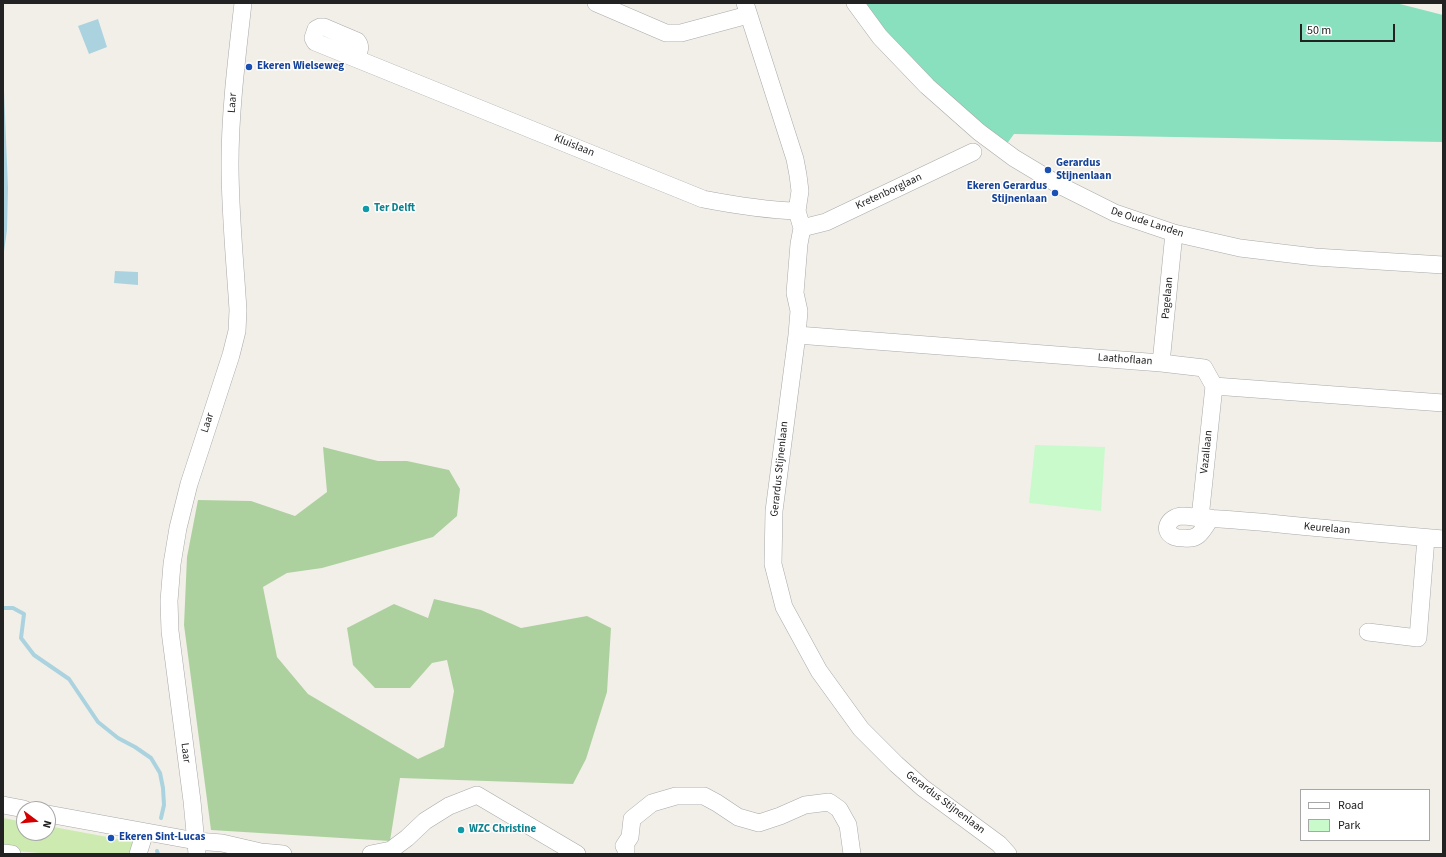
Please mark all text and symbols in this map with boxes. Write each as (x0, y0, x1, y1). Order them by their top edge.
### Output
scale bar (1302, 16, 1397, 42)
text: 50 m (1307, 22, 1331, 39)
place label: Ekeren Wielseweg (257, 60, 344, 74)
marker: Ekeren Wielseweg (244, 62, 254, 72)
street label: Laar (226, 92, 240, 114)
street label: Kluislaan (552, 132, 596, 160)
place label: Gerardus Stijnenlaan (1056, 157, 1111, 183)
marker: Gerardus Stijnenlaan (1043, 165, 1053, 175)
street label: Kretenborglaan (854, 171, 924, 213)
place label: Ekeren Gerardus Stijnenlaan (967, 180, 1047, 206)
marker: Ekeren Gerardus Stijnenlaan (1050, 188, 1060, 198)
place label: Ter Delft (374, 202, 415, 216)
marker: Ter Delft (361, 204, 371, 214)
street label: De Oude Landen (1109, 205, 1185, 241)
street label: Pagelaan (1160, 276, 1176, 320)
street label: Laathoflaan (1097, 351, 1153, 369)
street label: Laar (199, 411, 217, 435)
street label: Gerardus Stijnenlaan (768, 421, 792, 517)
street label: Vazallaan (1198, 430, 1216, 474)
street label: Keurelaan (1303, 520, 1351, 538)
street label: Laar (177, 742, 193, 764)
street label: Gerardus Stijnenlaan (903, 769, 987, 837)
legend (1300, 789, 1430, 841)
text: Road (1338, 797, 1364, 814)
north arrow (16, 801, 56, 841)
text: Park (1338, 817, 1360, 834)
text: N (39, 819, 55, 830)
place label: WZC Christine (469, 823, 536, 837)
marker: WZC Christine (456, 825, 466, 835)
place label: Ekeren Sint-Lucas (119, 831, 205, 845)
marker: Ekeren Sint-Lucas (106, 833, 116, 843)

